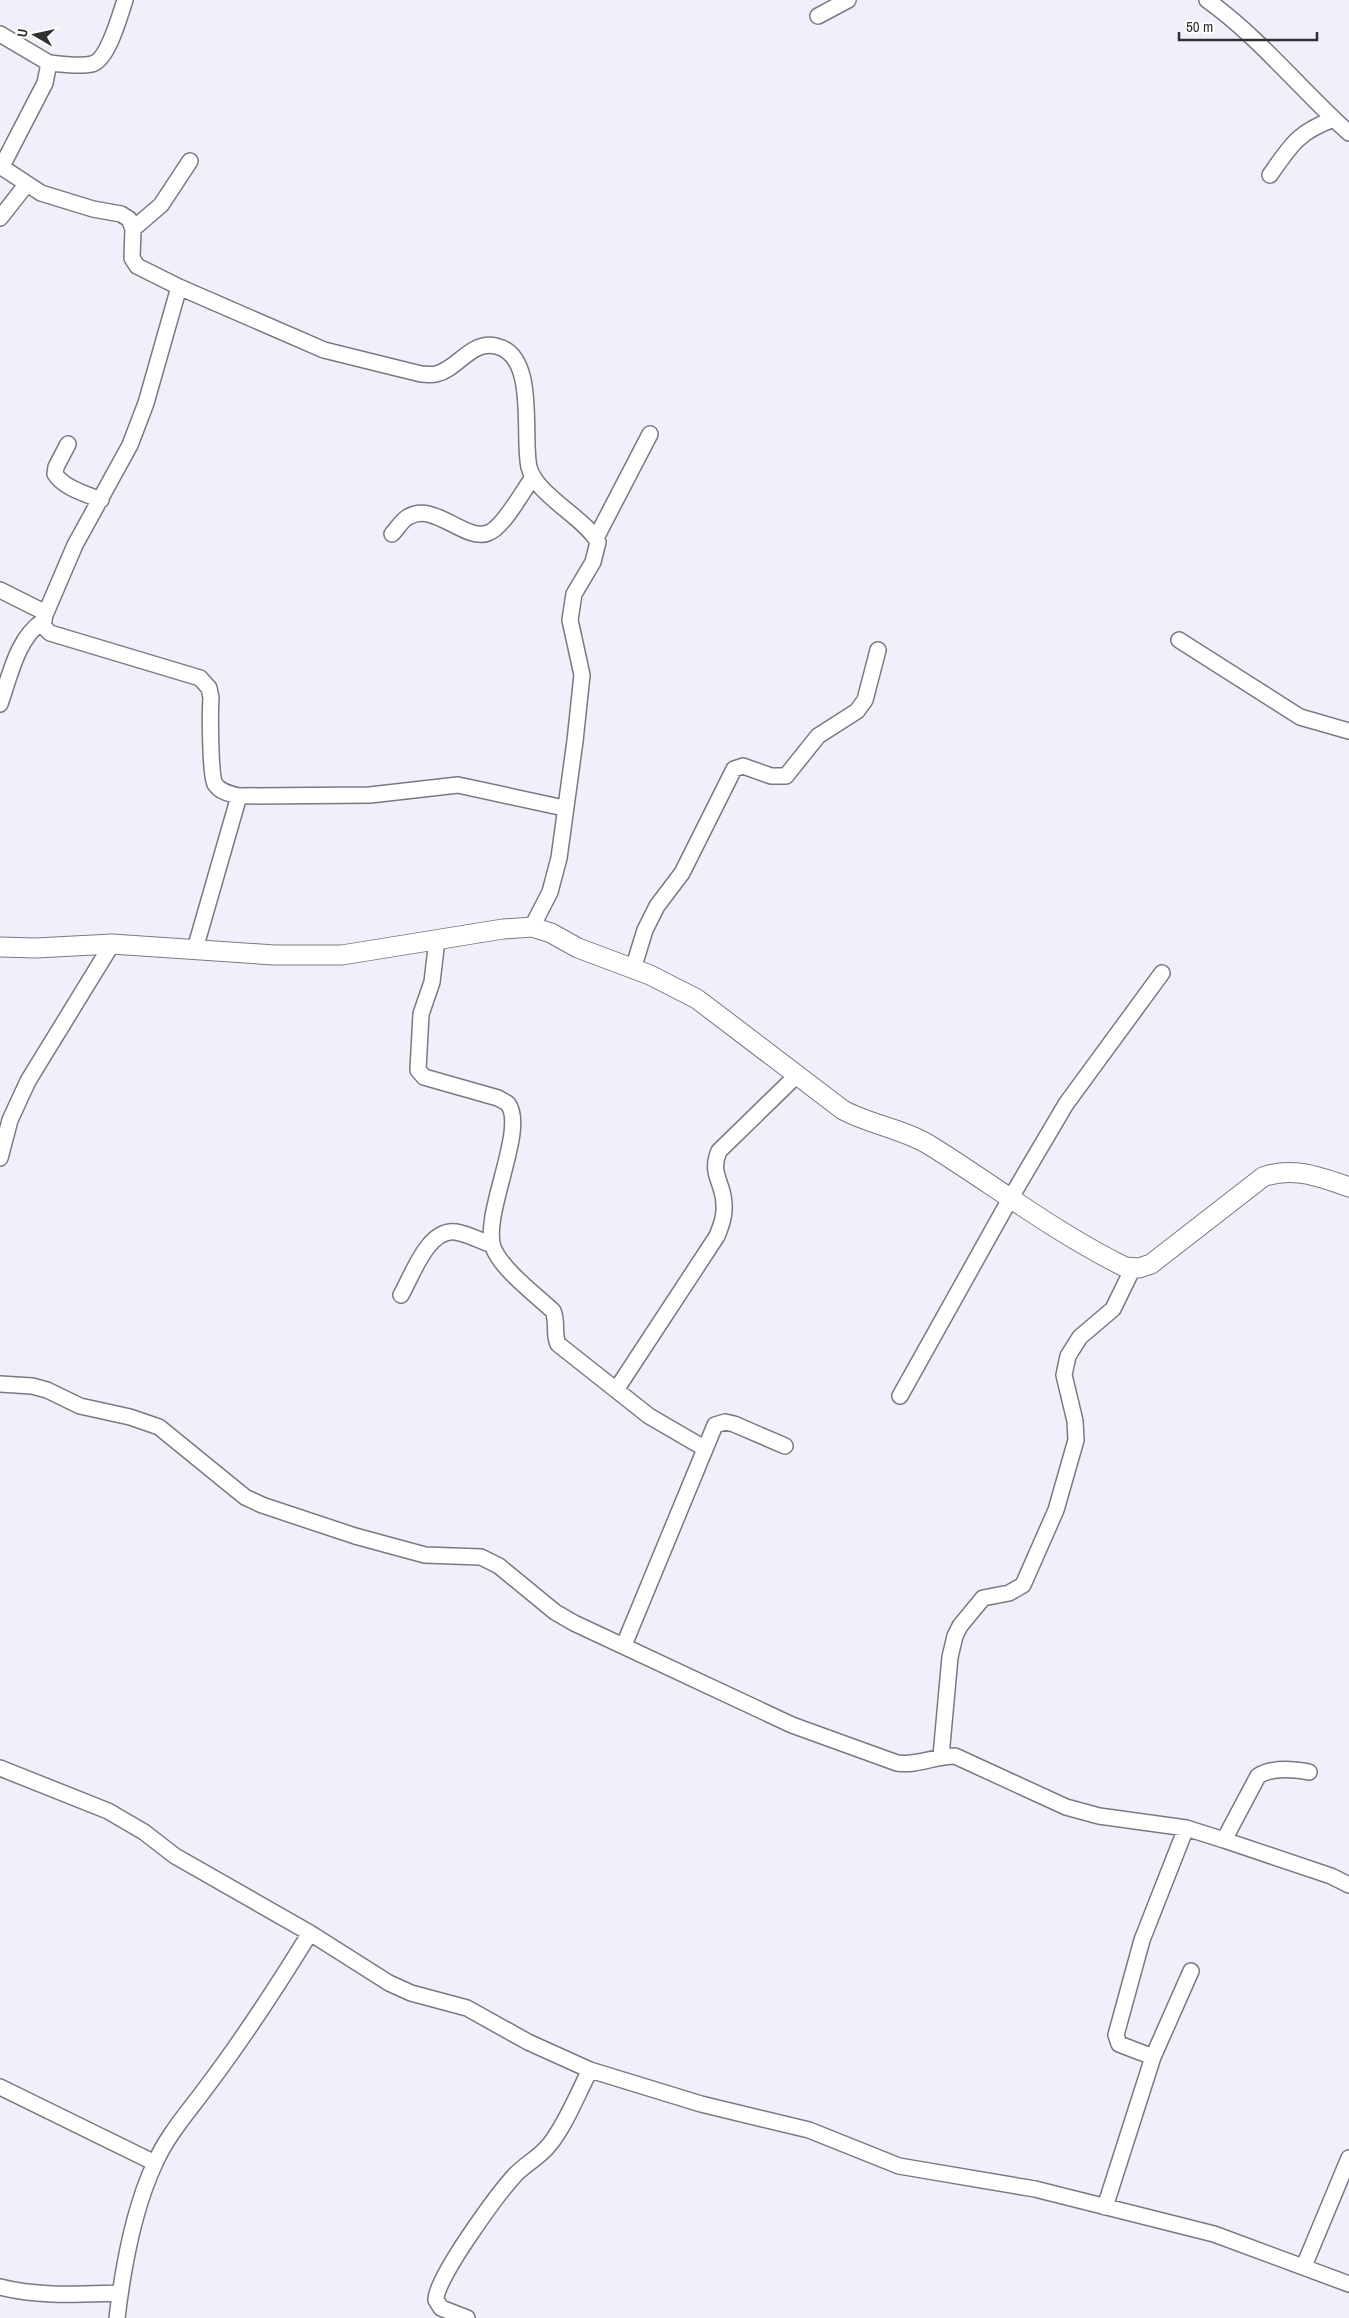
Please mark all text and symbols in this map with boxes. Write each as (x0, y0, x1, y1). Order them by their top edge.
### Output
north arrow (10, 10, 60, 60)
scale bar (1179, 10, 1316, 42)
text: 50 m (1186, 16, 1213, 37)
text: U (13, 27, 32, 38)

